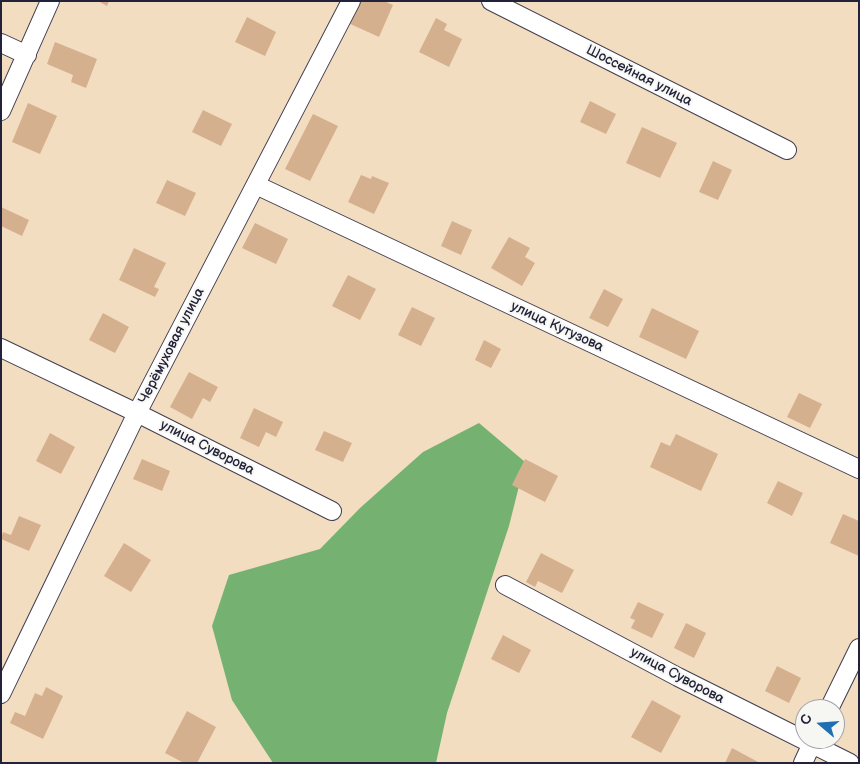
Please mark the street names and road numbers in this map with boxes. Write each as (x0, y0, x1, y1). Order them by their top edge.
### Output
street label: Шоссейная улица (583, 42, 695, 110)
street label: Черёмуховая улица (136, 285, 208, 407)
street label: улица Кутузова (508, 298, 606, 356)
street label: улица Суворова (157, 417, 257, 479)
street label: улица Суворова (627, 644, 727, 708)

